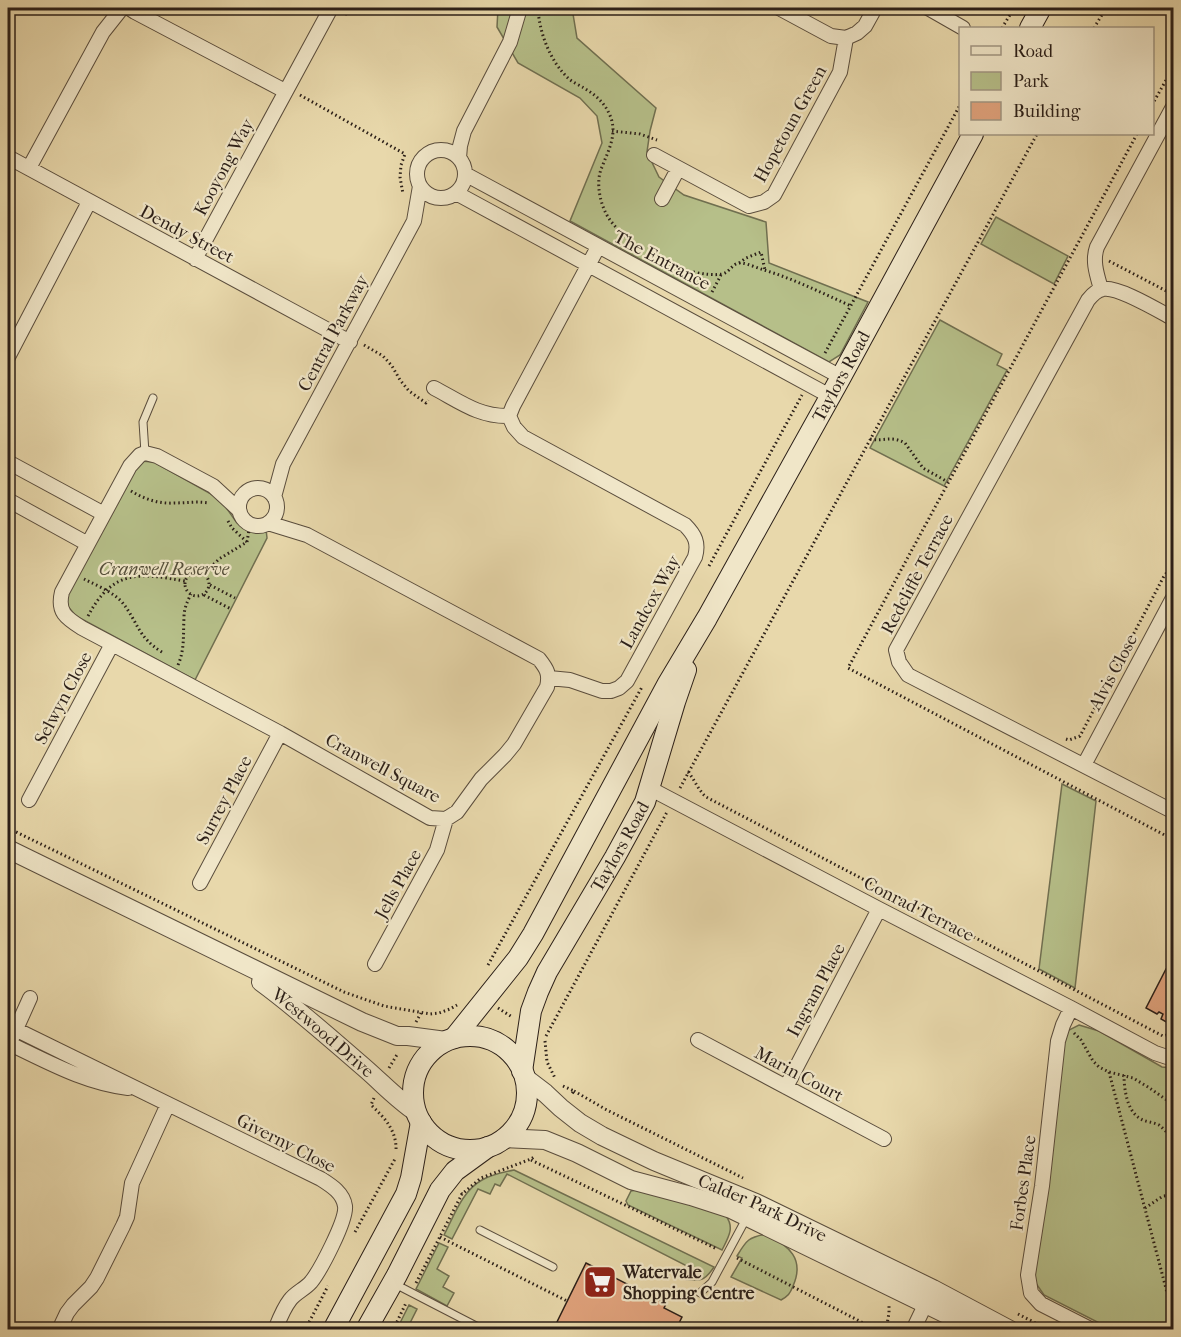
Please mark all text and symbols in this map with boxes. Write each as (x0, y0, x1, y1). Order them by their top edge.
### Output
legend (959, 27, 1154, 135)
text: Road (1013, 41, 1053, 62)
street label: Hopetoun Green (750, 62, 831, 186)
text: Park (1013, 71, 1050, 92)
text: Building (1013, 101, 1081, 122)
street label: Kooyong Way (190, 114, 259, 219)
street label: Dendy Street (136, 201, 238, 268)
street label: The Entrance (610, 226, 714, 295)
street label: Central Parkway (294, 270, 374, 395)
street label: Taylors Road (808, 327, 875, 426)
street label: Redcliffe Terrace (877, 510, 958, 638)
street label: Landcox Way (616, 551, 685, 653)
park label: Cranwell Reserve (99, 559, 230, 580)
street label: Alvis Close (1084, 631, 1142, 715)
street label: Selwyn Close (30, 648, 97, 748)
street label: Cranwell Square (322, 729, 444, 808)
street label: Surrey Place (192, 752, 257, 848)
street label: Taylors Road (587, 798, 654, 896)
street label: Jells Place (370, 846, 426, 925)
street label: Conrad Terrace (860, 873, 978, 946)
street label: Ingram Place (783, 940, 850, 1041)
street label: Westwood Drive (266, 983, 378, 1082)
street label: Marin Court (751, 1042, 847, 1107)
street label: Giverny Close (233, 1110, 339, 1177)
street label: Forbes Place (1006, 1134, 1041, 1232)
street label: Calder Park Drive (695, 1170, 830, 1247)
place label: Watervale Shopping Centre (622, 1262, 754, 1304)
supermarket icon: Watervale Shopping Centre (582, 1264, 618, 1300)

